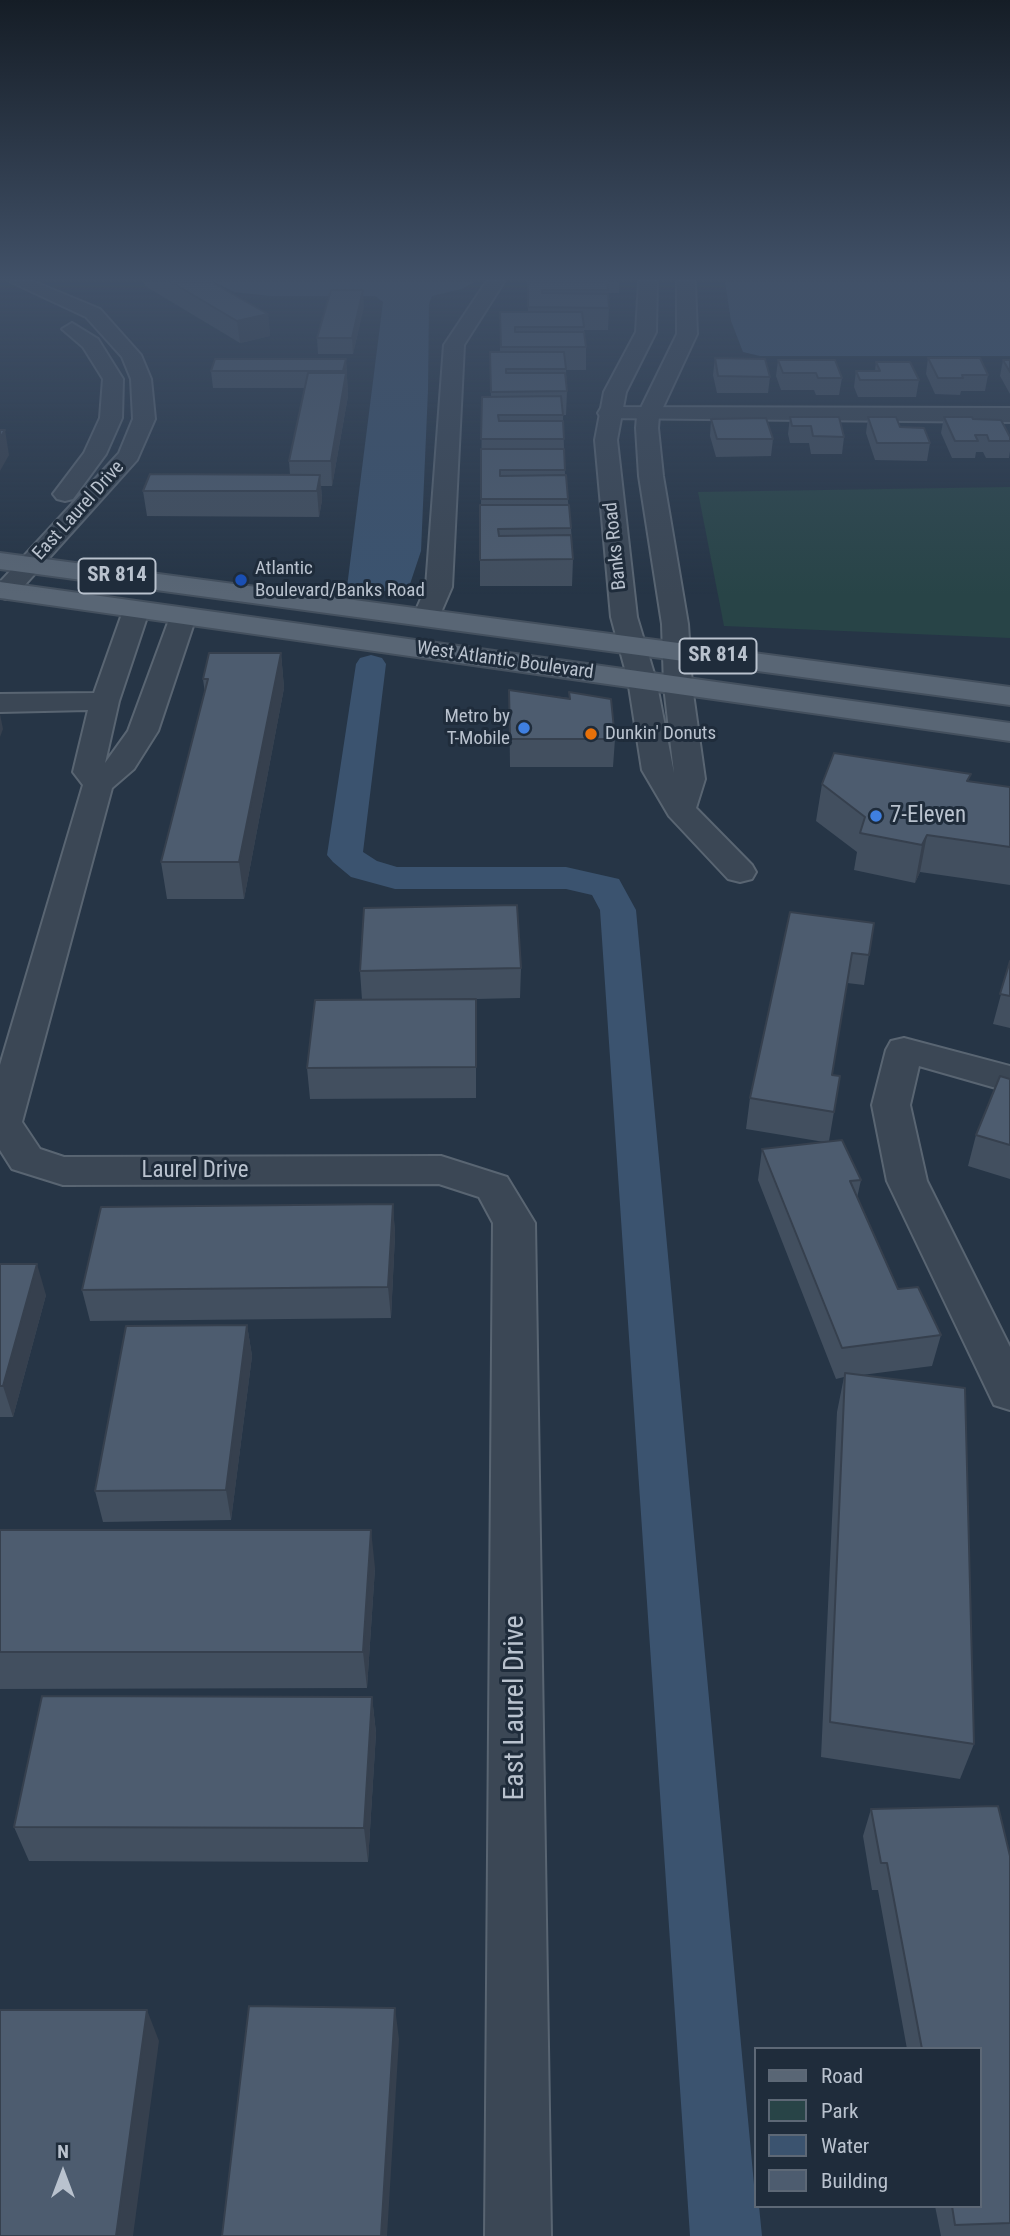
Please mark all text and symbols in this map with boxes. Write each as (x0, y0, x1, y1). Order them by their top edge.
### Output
street label: East Laurel Drive (28, 457, 130, 565)
street label: Banks Road (600, 501, 632, 591)
road number: SR 814 (78, 558, 156, 594)
place label: Atlantic Boulevard/Banks Road (255, 558, 425, 602)
marker: Atlantic Boulevard/Banks Road (233, 572, 249, 588)
street label: West Atlantic Boulevard (415, 637, 595, 685)
road number: SR 814 (680, 638, 756, 674)
place label: Metro by T-Mobile (444, 706, 510, 750)
marker: Metro by T-Mobile (516, 720, 532, 736)
place label: Dunkin' Donuts (605, 723, 716, 745)
marker: Dunkin' Donuts (583, 726, 599, 742)
place label: 7-Eleven (890, 802, 966, 830)
marker: 7-Eleven (868, 808, 884, 824)
street label: Laurel Drive (141, 1157, 249, 1185)
street label: East Laurel Drive (499, 1615, 533, 1801)
legend (754, 2047, 982, 2208)
text: Road (821, 2064, 863, 2088)
text: Park (821, 2099, 858, 2123)
text: Water (821, 2134, 869, 2158)
north arrow (28, 2138, 98, 2208)
text: N (57, 2140, 69, 2163)
text: Building (821, 2169, 888, 2193)

